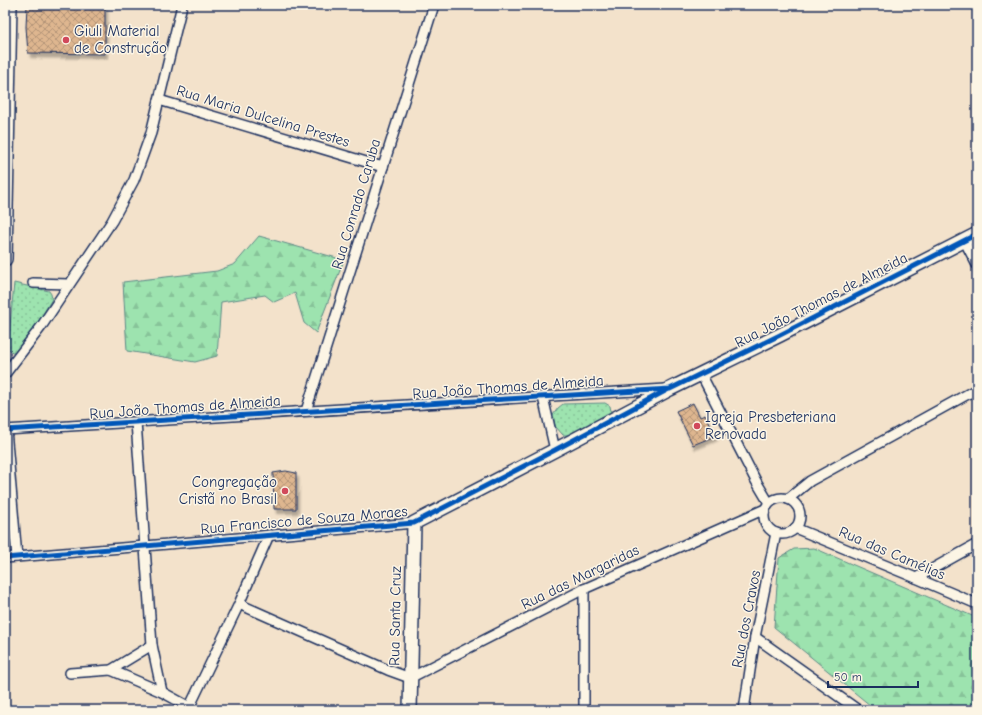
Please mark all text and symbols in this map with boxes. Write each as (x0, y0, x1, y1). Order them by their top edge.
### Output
place label: Giuli Material de Construção (74, 22, 167, 57)
marker: Giuli Material de Construção (61, 35, 71, 45)
street label: Rua Maria Dulcelina Prestes (174, 81, 352, 151)
street label: Rua Conrado Caruba (328, 137, 384, 271)
street label: Rua João Thomas de Almeida (732, 249, 910, 351)
street label: Rua João Thomas de Almeida (412, 371, 604, 403)
street label: Rua João Thomas de Almeida (89, 391, 281, 423)
place label: Igreja Presbeteriana Renovada (705, 408, 836, 443)
marker: Igreja Presbeteriana Renovada (692, 421, 702, 431)
place label: Congregação Cristã no Brasil (179, 473, 277, 508)
marker: Congregação Cristã no Brasil (280, 486, 290, 496)
street label: Rua Francisco de Souza Moraes (200, 502, 408, 538)
street label: Rua das Camélias (836, 522, 948, 584)
street label: Rua das Margaridas (518, 541, 642, 613)
street label: Rua Santa Cruz (385, 566, 405, 666)
street label: Rua dos Cravos (728, 569, 764, 669)
scale bar (828, 663, 918, 689)
text: 50 m (834, 670, 862, 684)

